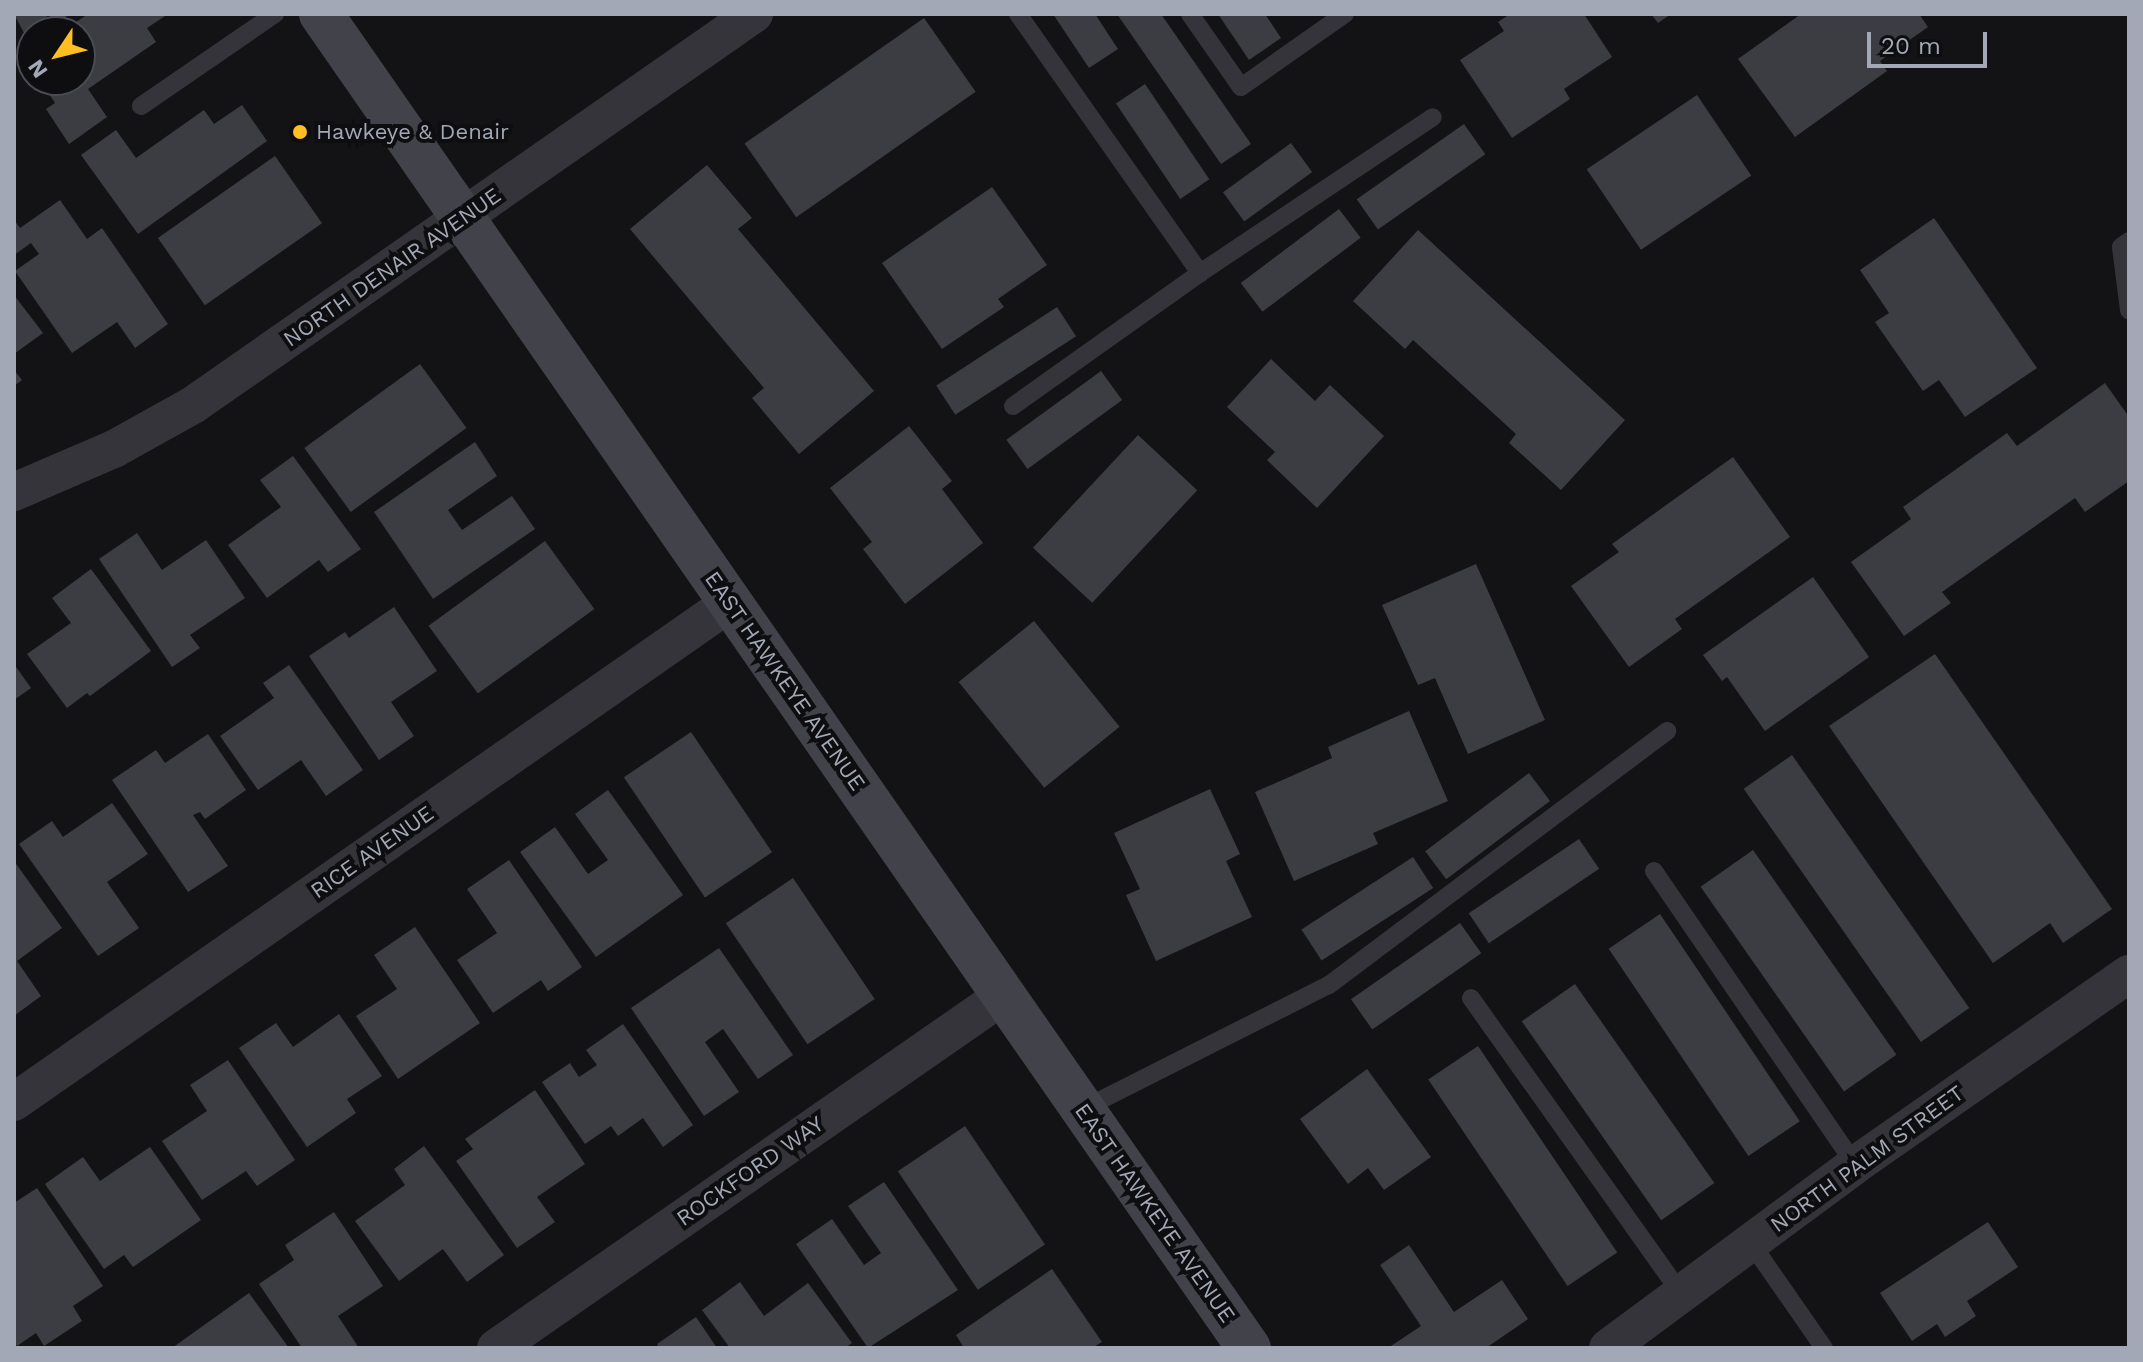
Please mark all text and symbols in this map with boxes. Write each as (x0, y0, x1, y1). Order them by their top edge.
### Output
north arrow (16, 16, 96, 96)
scale bar (1871, 16, 1991, 66)
text: 20 m (1881, 32, 1941, 60)
text: N (23, 55, 52, 83)
place label: Hawkeye & Denair (316, 119, 509, 145)
marker: Hawkeye & Denair (291, 123, 309, 141)
street label: NORTH DENAIR AVENUE (278, 182, 506, 352)
street label: EAST HAWKEYE AVENUE (699, 566, 871, 796)
street label: RICE AVENUE (305, 800, 439, 904)
street label: NORTH PALM STREET (1765, 1080, 1969, 1238)
street label: EAST HAWKEYE AVENUE (1069, 1098, 1241, 1328)
street label: ROCKFORD WAY (671, 1110, 829, 1232)

